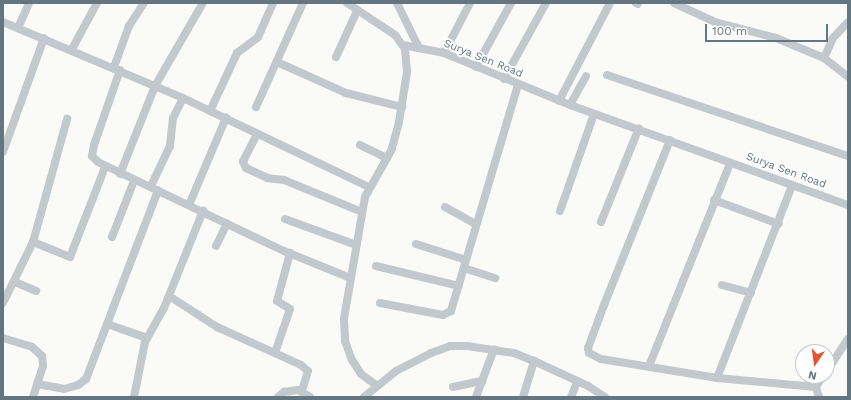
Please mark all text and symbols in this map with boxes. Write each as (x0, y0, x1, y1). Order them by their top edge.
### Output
scale bar (707, 16, 830, 42)
text: 100 m (712, 24, 747, 38)
street label: Surya Sen Road (441, 37, 525, 81)
street label: Surya Sen Road (744, 150, 828, 192)
north arrow (795, 344, 835, 384)
text: N (807, 368, 818, 382)

